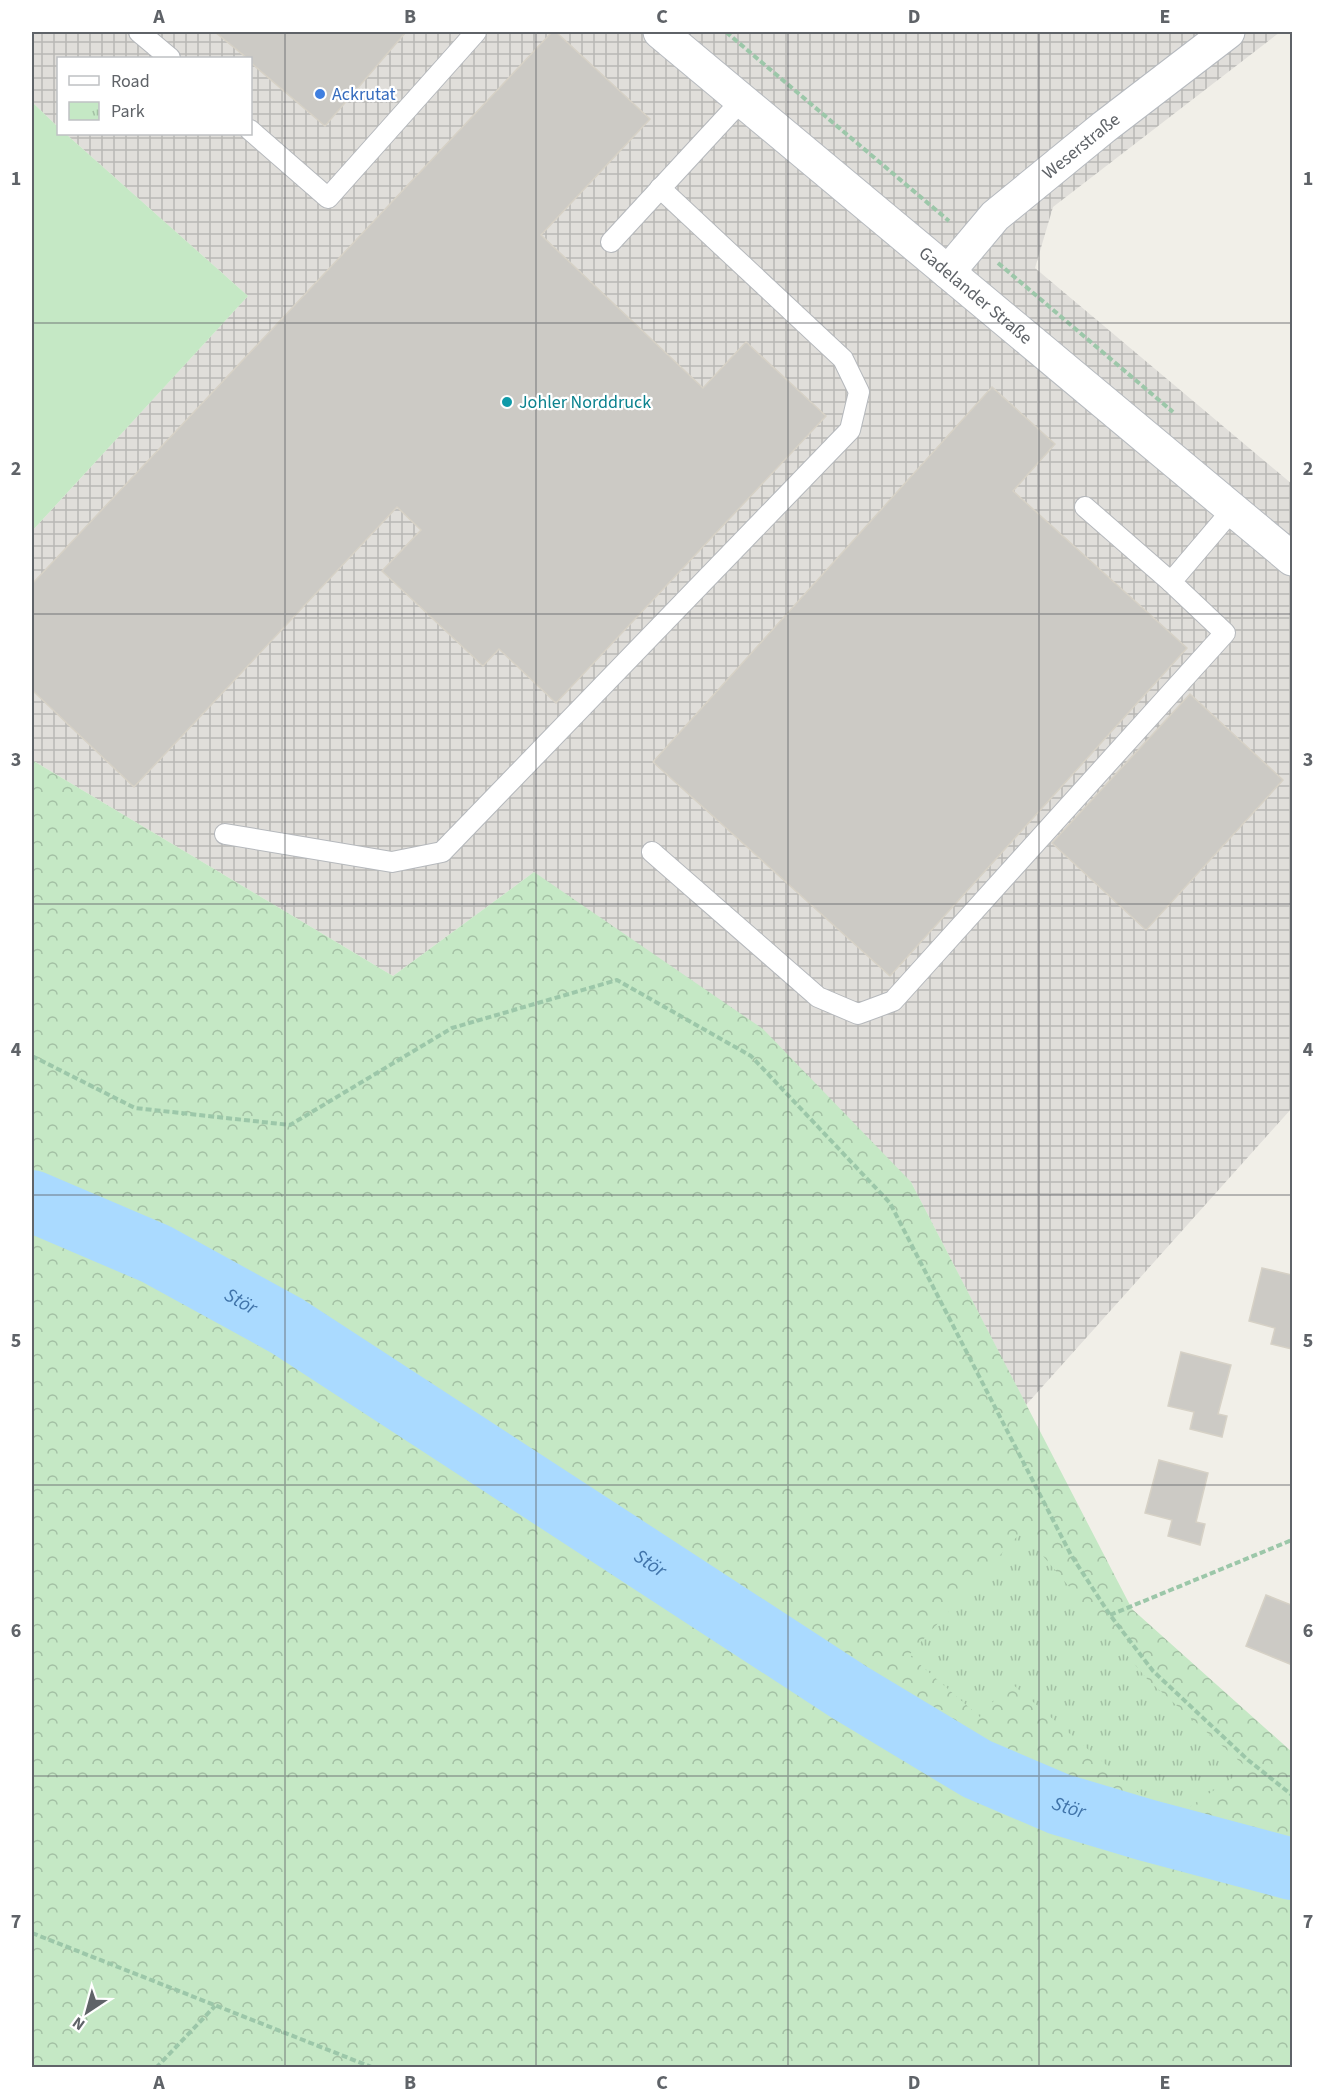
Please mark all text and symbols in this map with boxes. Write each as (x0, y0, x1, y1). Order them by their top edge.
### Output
text: A (152, 3, 165, 31)
text: B (404, 3, 416, 31)
text: C (656, 3, 668, 31)
text: D (908, 3, 920, 31)
text: E (1160, 3, 1170, 31)
legend (57, 57, 252, 135)
text: Road (111, 69, 150, 94)
place label: Ackrutat (332, 82, 396, 107)
marker: Ackrutat (313, 87, 327, 101)
text: Park (111, 99, 145, 124)
street label: Weserstraße (1037, 107, 1125, 185)
text: 1 (11, 165, 21, 193)
text: 1 (1303, 165, 1313, 193)
street label: Gadelander Straße (913, 241, 1038, 350)
place label: Johler Norddruck (519, 390, 651, 415)
marker: Johler Norddruck (500, 395, 514, 409)
text: 2 (11, 455, 21, 483)
text: 2 (1303, 455, 1313, 483)
text: 3 (11, 746, 21, 774)
text: 3 (1303, 746, 1313, 774)
text: 4 (11, 1036, 22, 1064)
text: 4 (1303, 1036, 1314, 1064)
water label: Stör (219, 1281, 263, 1323)
text: 5 (11, 1327, 21, 1355)
text: 5 (1303, 1327, 1313, 1355)
water label: Stör (628, 1543, 673, 1585)
text: 6 (11, 1617, 21, 1645)
text: 6 (1303, 1617, 1313, 1645)
water label: Stör (1047, 1790, 1090, 1826)
text: 7 (11, 1908, 21, 1936)
text: 7 (1303, 1908, 1313, 1936)
north arrow (57, 1982, 117, 2042)
text: N (68, 2011, 90, 2035)
text: A (152, 2069, 165, 2097)
text: B (404, 2069, 416, 2097)
text: C (656, 2069, 668, 2097)
text: D (908, 2069, 920, 2097)
text: E (1160, 2069, 1170, 2097)

